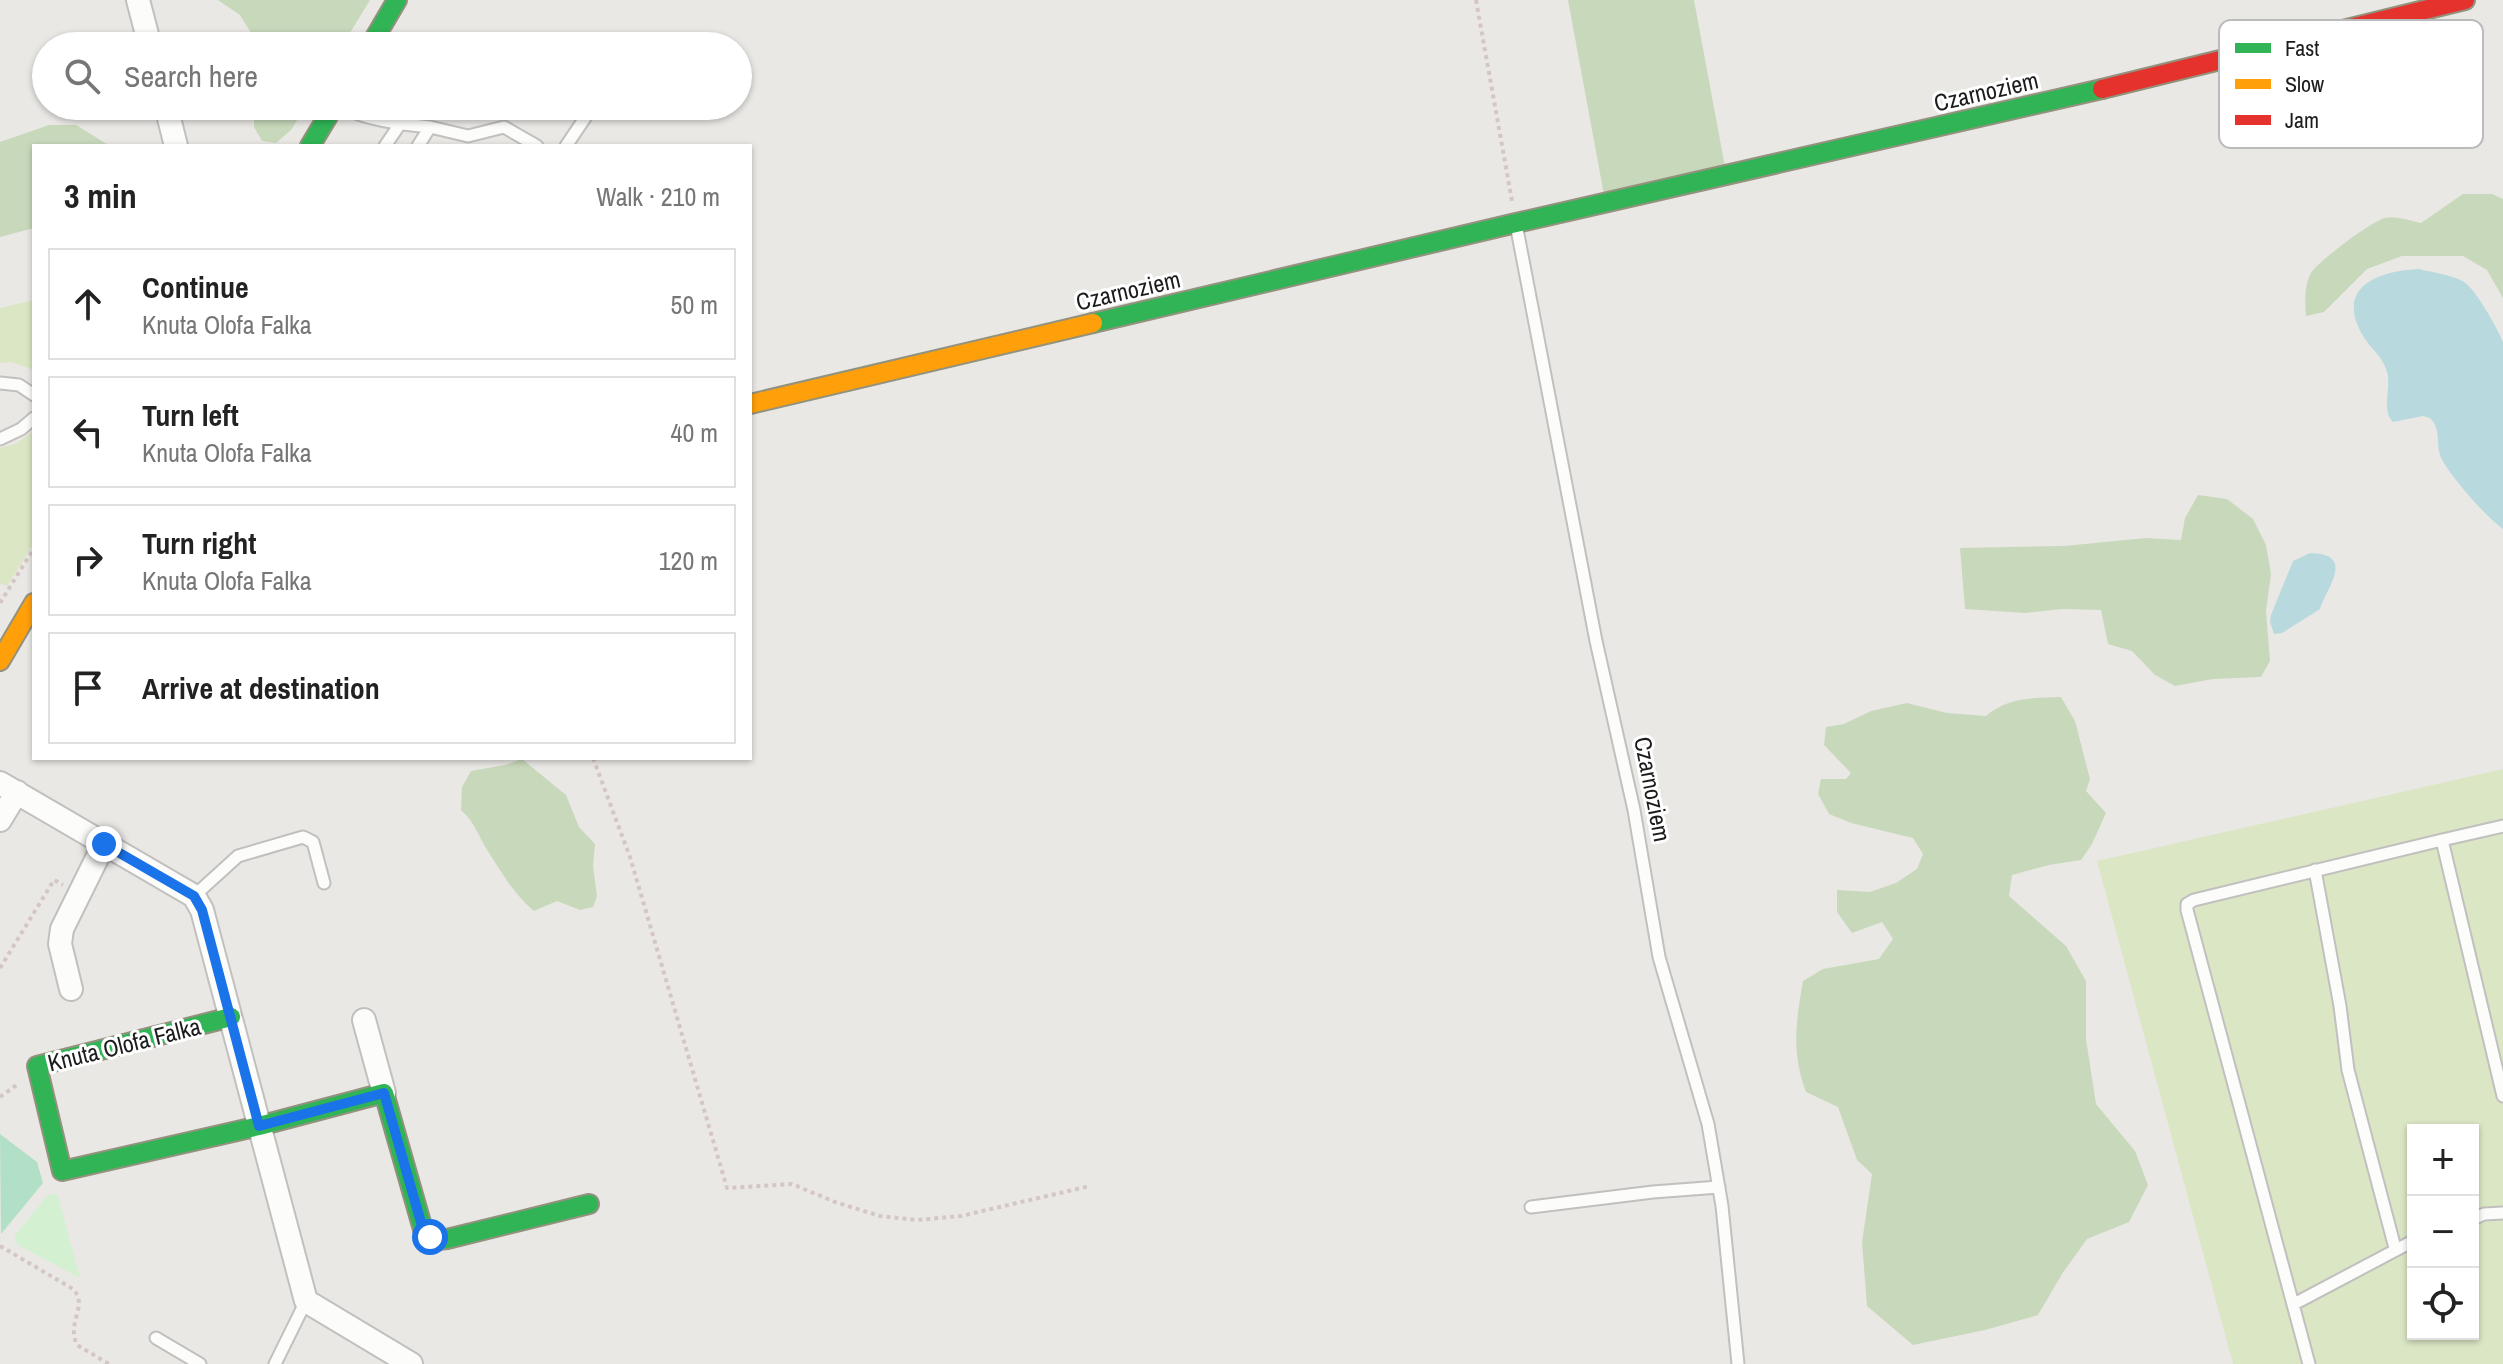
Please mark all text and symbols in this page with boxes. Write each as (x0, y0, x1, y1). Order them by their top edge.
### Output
legend (2219, 20, 2483, 148)
search box (32, 32, 752, 120)
text: Fast (2285, 33, 2319, 63)
icon: search (60, 54, 104, 98)
text: Search here (124, 56, 258, 96)
street label: Czarnoziem (1931, 63, 2041, 119)
text: Slow (2285, 69, 2324, 99)
text: Jam (2285, 105, 2319, 135)
text: 3 min (64, 173, 137, 219)
text: Walk · 210 m (596, 179, 720, 214)
street label: Czarnoziem (1073, 262, 1183, 318)
text: Continue (142, 267, 249, 307)
icon: ahead (66, 282, 110, 326)
text: 50 m (671, 287, 718, 322)
text: Knuta Olofa Falka (142, 307, 312, 342)
text: Turn left (142, 395, 239, 435)
icon: left (66, 410, 110, 454)
text: 40 m (671, 415, 718, 450)
text: Knuta Olofa Falka (142, 435, 312, 470)
text: Turn right (142, 523, 256, 563)
icon: right (66, 538, 110, 582)
text: 120 m (659, 543, 718, 578)
text: Knuta Olofa Falka (142, 563, 312, 598)
icon: arrive (66, 666, 110, 710)
text: Arrive at destination (142, 668, 380, 708)
street label: Czarnoziem (1627, 734, 1679, 844)
route end (86, 826, 122, 862)
street label: Knuta Olofa Falka (44, 1010, 204, 1078)
map controls (2407, 1124, 2479, 1340)
button: + (2407, 1124, 2479, 1196)
button: − (2407, 1196, 2479, 1268)
route start (412, 1219, 448, 1255)
button: locate (2407, 1268, 2479, 1340)

